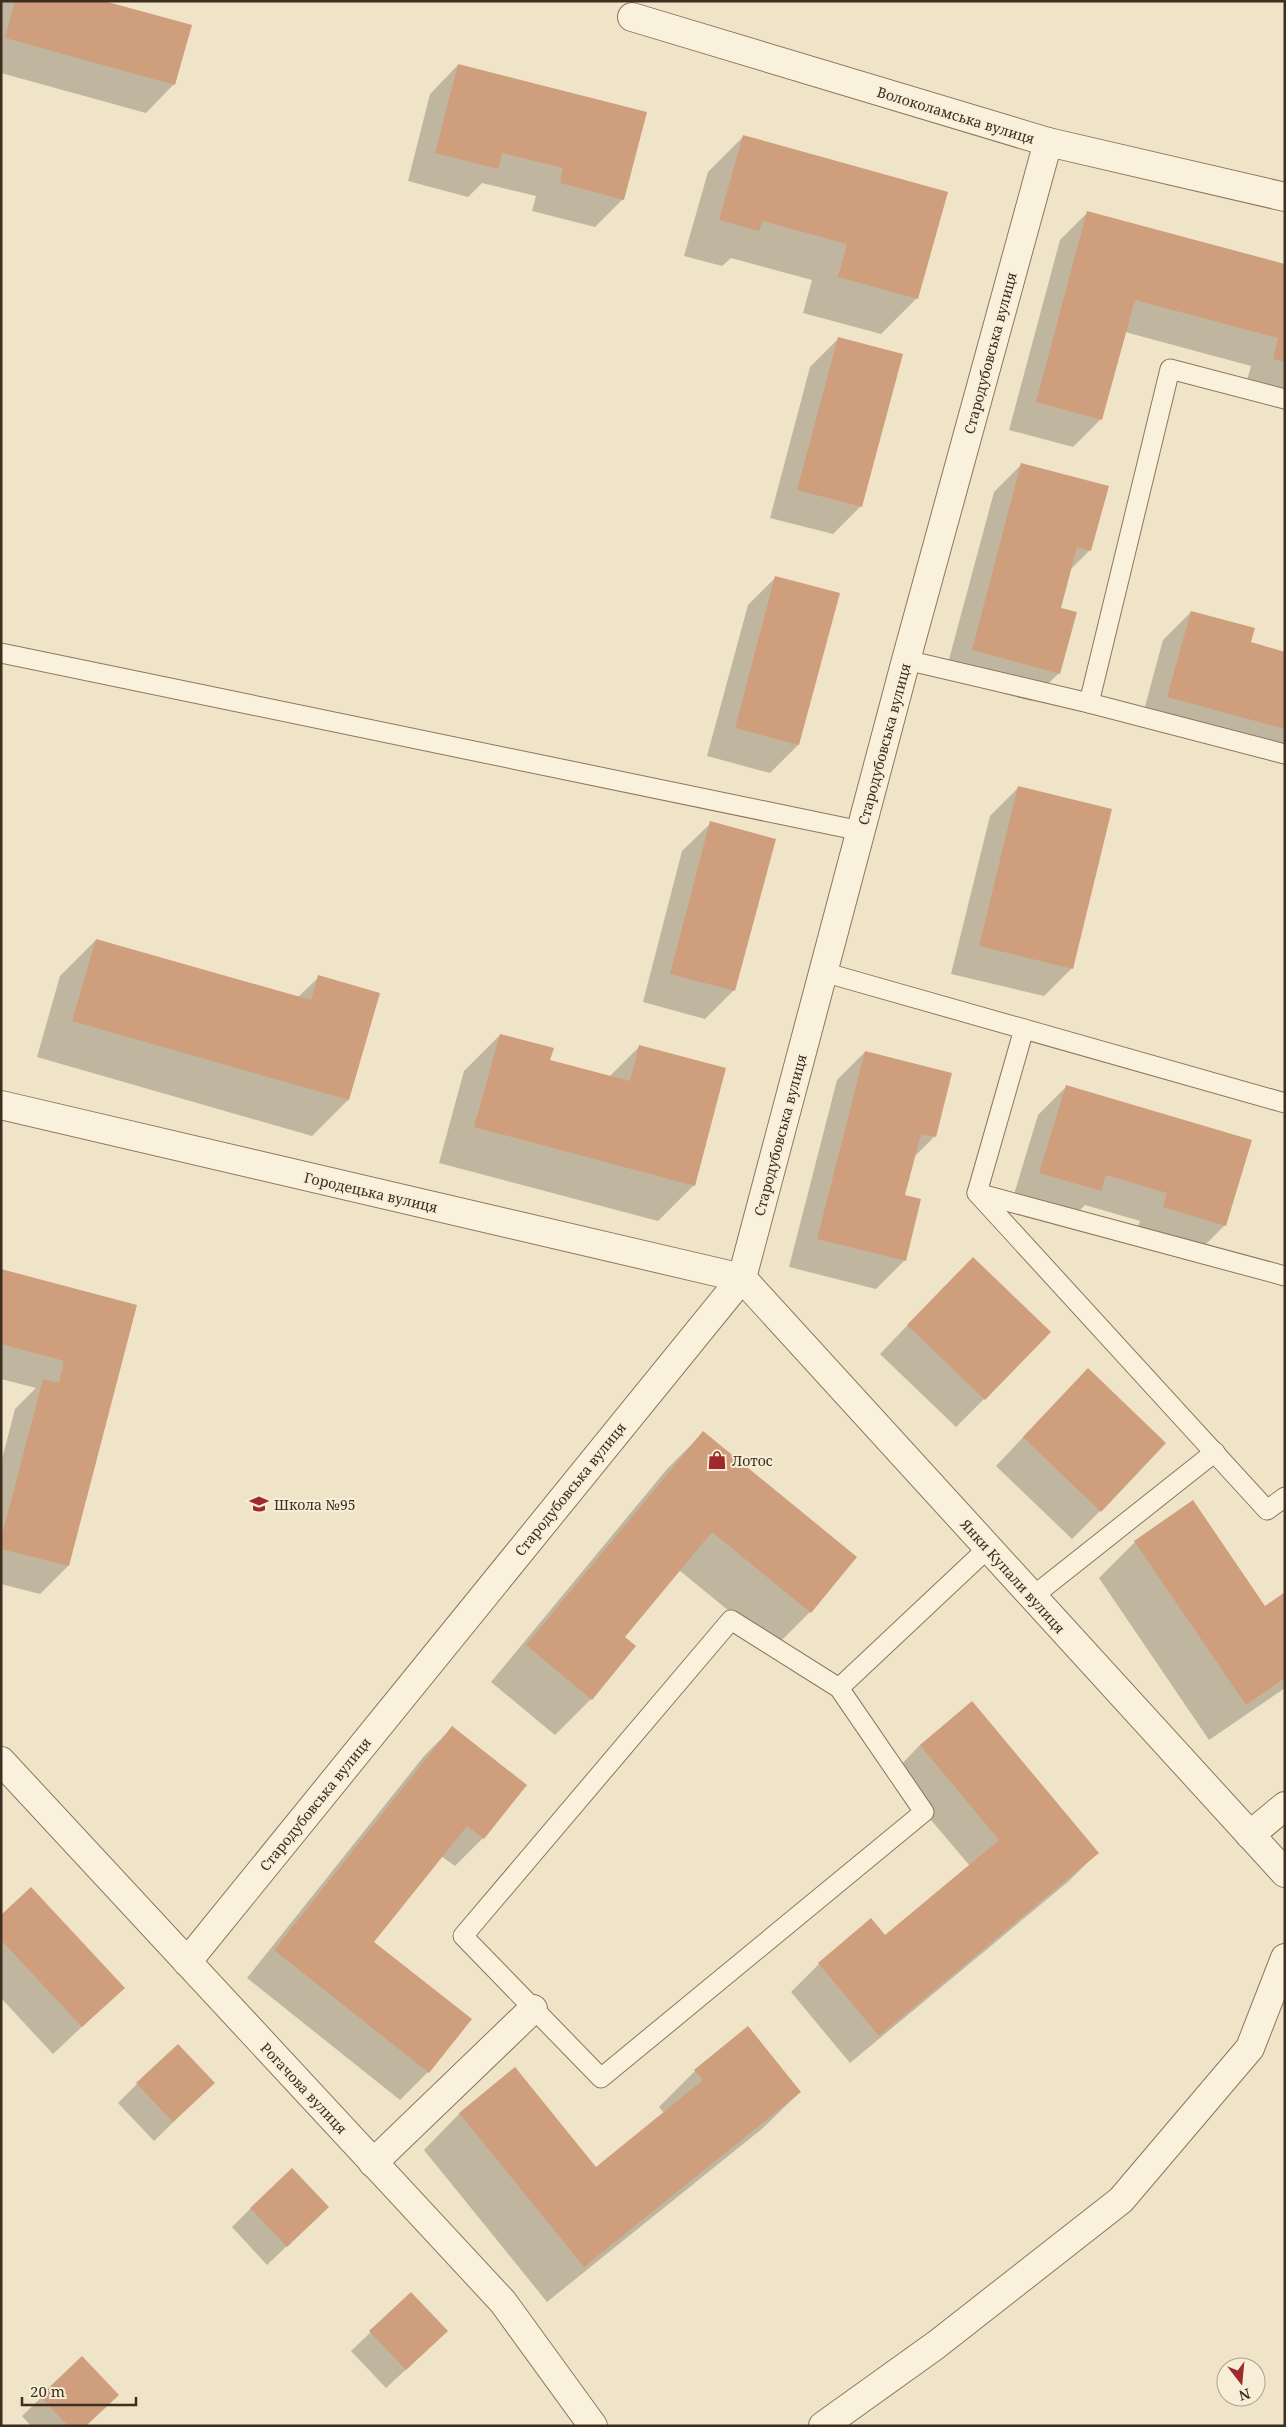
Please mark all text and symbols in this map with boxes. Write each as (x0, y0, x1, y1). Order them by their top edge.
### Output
street label: Волоколамська вулиця (875, 82, 1037, 148)
street label: Стародубовська вулиця (959, 270, 1021, 436)
street label: Стародубовська вулиця (853, 661, 915, 827)
street label: Стародубовська вулиця (749, 1052, 811, 1218)
street label: Городецька вулиця (302, 1167, 440, 1217)
street label: Стародубовська вулиця (510, 1418, 630, 1560)
shop icon: Лотос (706, 1449, 728, 1471)
place label: Лотос (732, 1451, 773, 1470)
school or university icon: Школа №95 (248, 1493, 270, 1515)
place label: Школа №95 (274, 1495, 356, 1514)
street label: Янки Купали вулиця (956, 1514, 1069, 1637)
street label: Стародубовська вулиця (255, 1733, 375, 1875)
street label: Рогачова вулиця (257, 2038, 351, 2138)
north arrow (1216, 2357, 1266, 2407)
scale bar (22, 2374, 136, 2406)
text: 20 m (30, 2381, 65, 2401)
text: N (1237, 2384, 1253, 2406)

